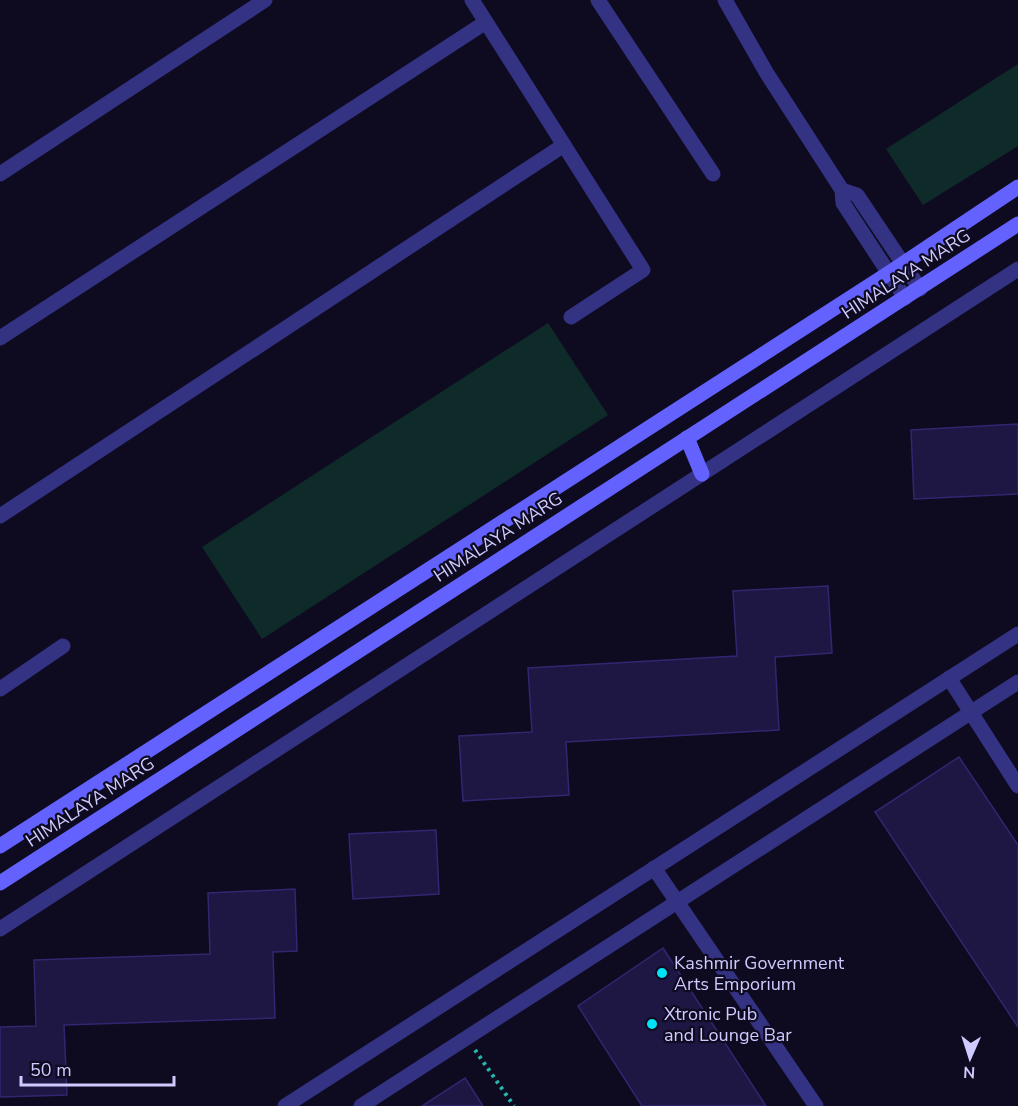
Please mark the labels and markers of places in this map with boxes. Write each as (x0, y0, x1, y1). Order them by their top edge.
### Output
place label: Kashmir Government Arts Emporium (674, 951, 845, 996)
marker: Kashmir Government Arts Emporium (655, 966, 669, 980)
place label: Xtronic Pub and Lounge Bar (664, 1002, 792, 1047)
marker: Xtronic Pub and Lounge Bar (645, 1017, 659, 1031)

